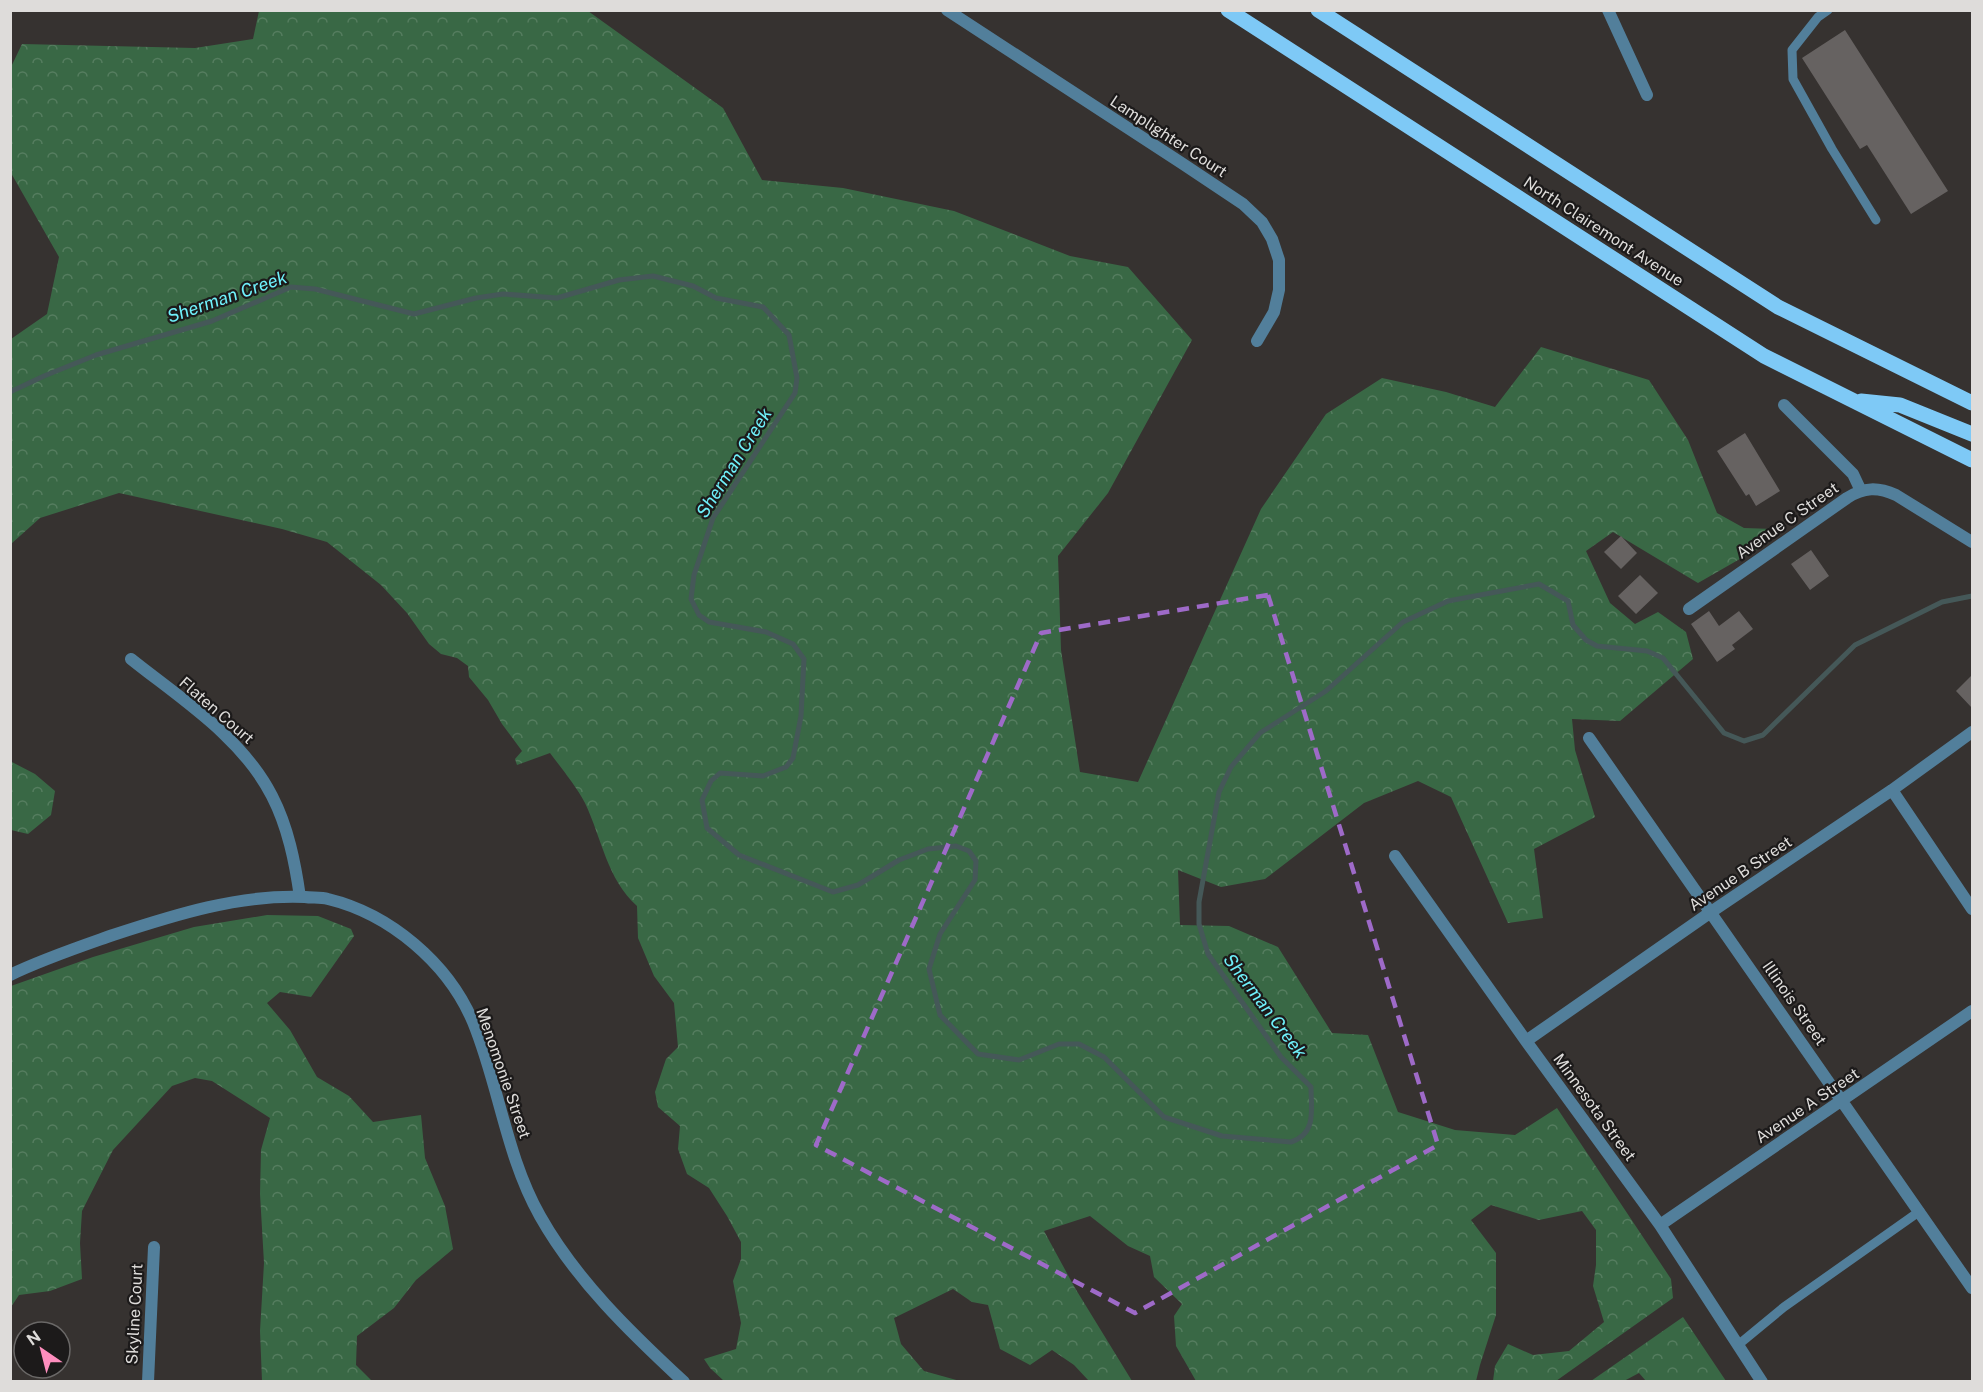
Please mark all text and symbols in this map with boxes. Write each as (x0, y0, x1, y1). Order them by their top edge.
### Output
street label: Lamplighter Court (1107, 92, 1231, 181)
street label: North Clairemont Avenue (1520, 173, 1687, 290)
water label: Sherman Creek (164, 266, 290, 327)
water label: Sherman Creek (691, 404, 776, 521)
street label: Avenue C Street (1733, 478, 1842, 563)
street label: Flaten Court (175, 673, 258, 748)
street label: Avenue B Street (1685, 832, 1795, 915)
water label: Sherman Creek (1219, 949, 1312, 1062)
street label: Illinois Street (1758, 957, 1831, 1049)
street label: Menomonie Street (472, 1005, 535, 1141)
street label: Minnesota Street (1549, 1050, 1640, 1165)
street label: Avenue A Street (1752, 1064, 1863, 1147)
street label: Skyline Court (122, 1263, 147, 1365)
north arrow (12, 1320, 72, 1380)
text: N (23, 1327, 44, 1349)

